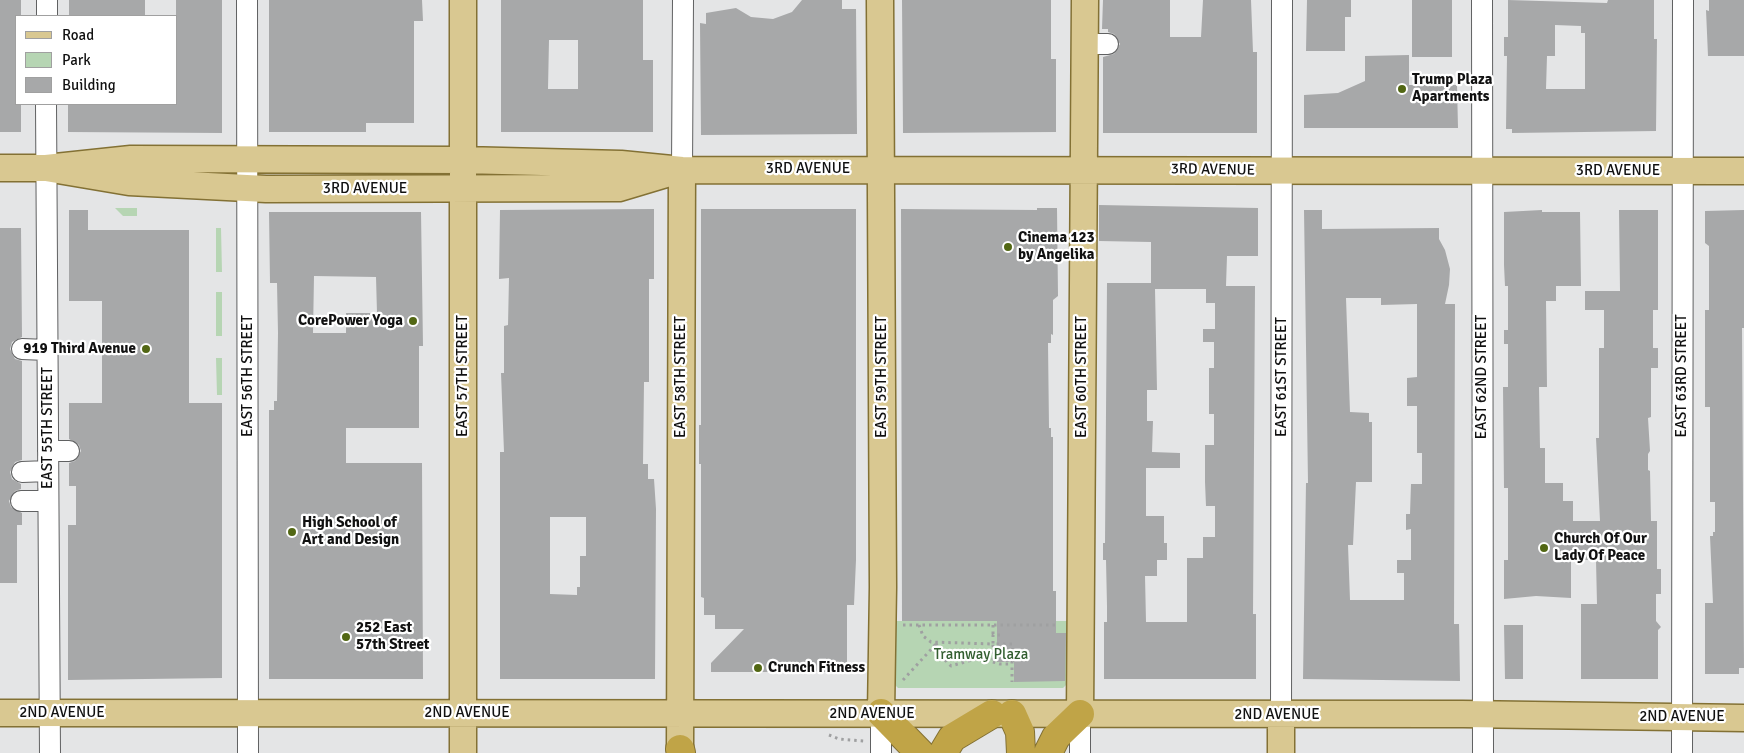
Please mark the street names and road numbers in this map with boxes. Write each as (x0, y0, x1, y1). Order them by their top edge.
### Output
street label: 3RD AVENUE (766, 160, 850, 178)
street label: 3RD AVENUE (1171, 160, 1255, 180)
street label: 3RD AVENUE (1576, 162, 1660, 180)
street label: 3RD AVENUE (323, 180, 407, 198)
street label: EAST 63RD STREET (1673, 314, 1691, 438)
street label: EAST 56TH STREET (239, 315, 257, 437)
street label: EAST 57TH STREET (454, 315, 472, 437)
street label: EAST 62ND STREET (1473, 315, 1491, 439)
street label: EAST 58TH STREET (672, 316, 690, 438)
street label: EAST 59TH STREET (873, 316, 891, 438)
street label: EAST 60TH STREET (1073, 316, 1091, 438)
street label: EAST 61ST STREET (1273, 317, 1291, 437)
street label: EAST 55TH STREET (39, 367, 57, 489)
street label: 2ND AVENUE (19, 704, 105, 722)
street label: 2ND AVENUE (424, 704, 510, 722)
street label: 2ND AVENUE (829, 705, 915, 723)
street label: 2ND AVENUE (1234, 706, 1320, 724)
street label: 2ND AVENUE (1639, 708, 1725, 726)

